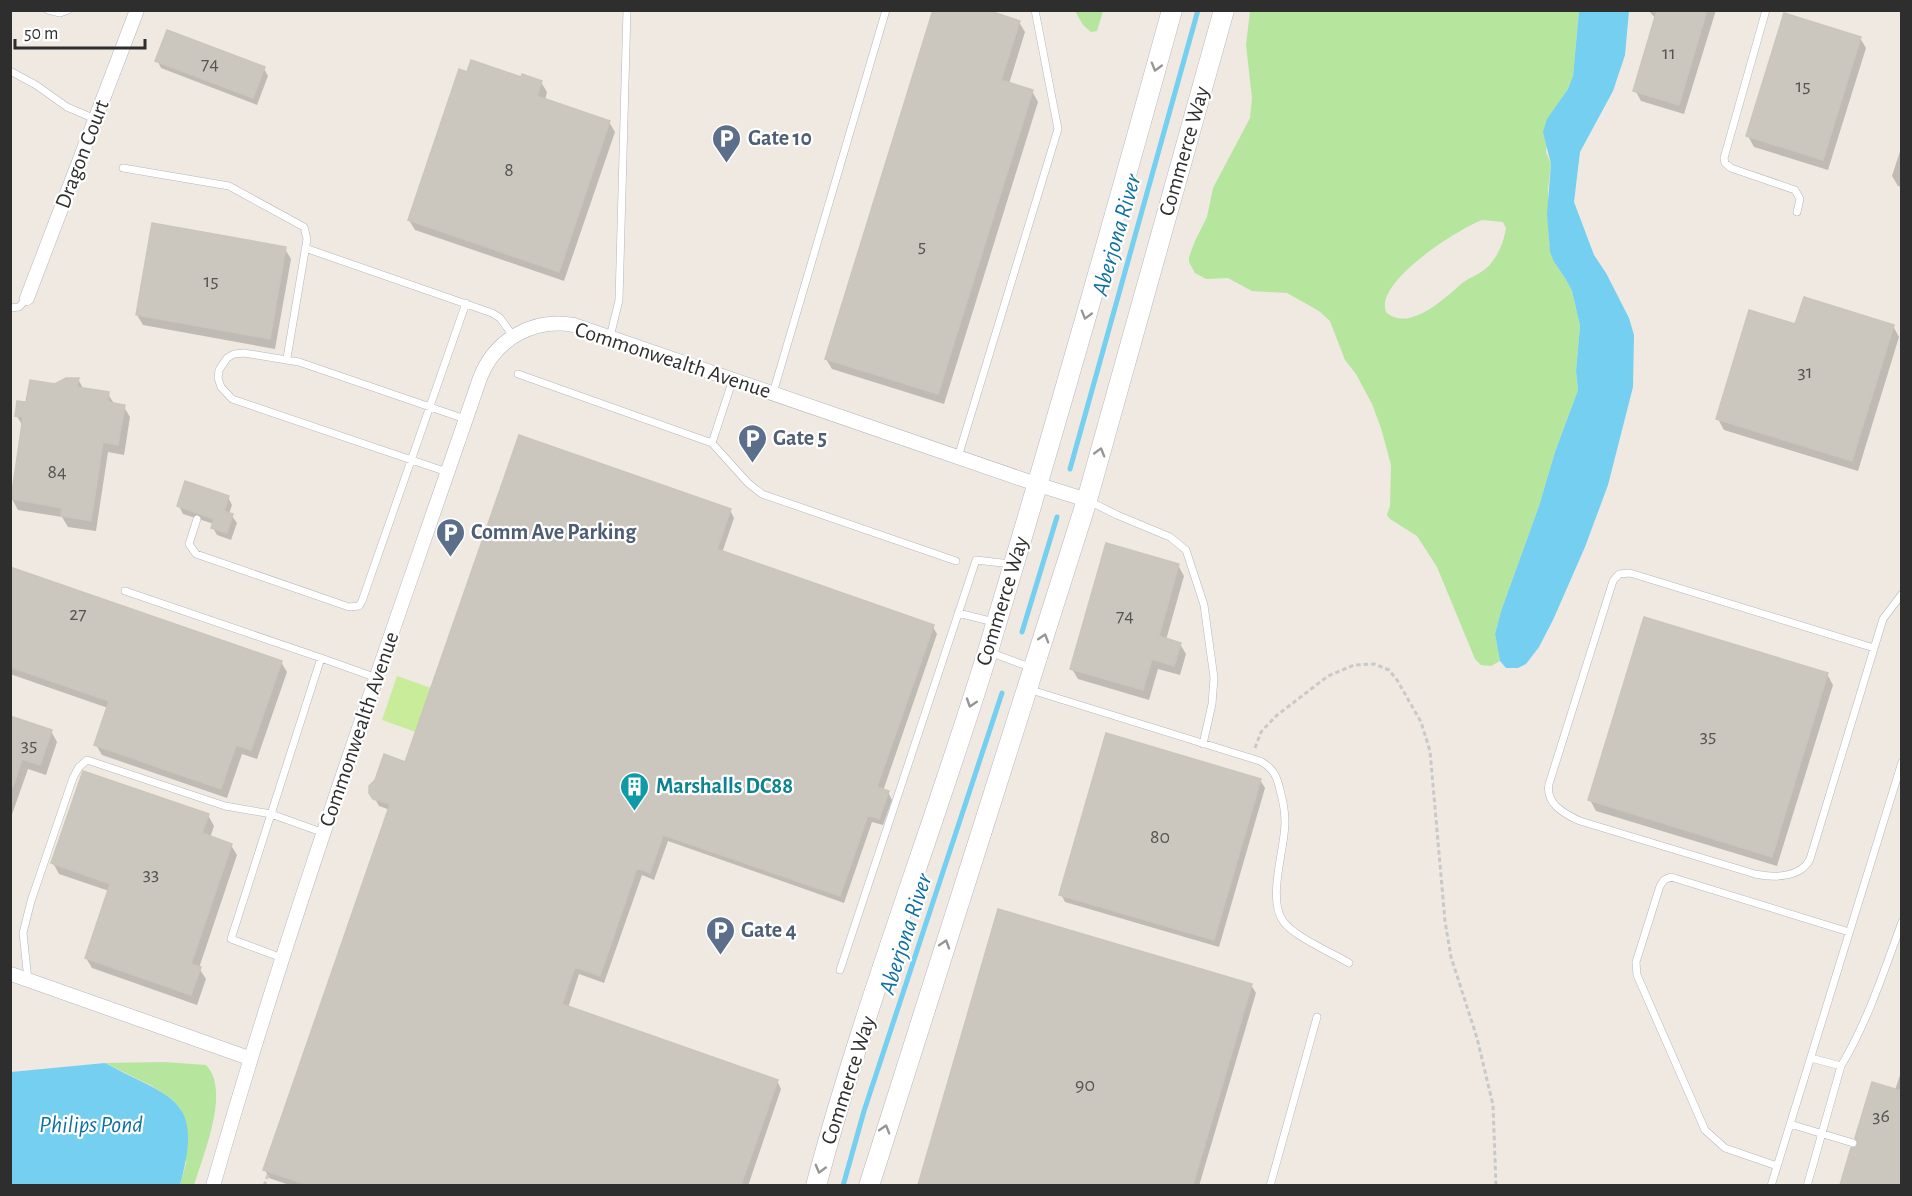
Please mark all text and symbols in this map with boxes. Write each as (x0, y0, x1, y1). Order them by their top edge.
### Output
scale bar (15, 12, 146, 50)
text: 50 m (24, 25, 58, 43)
house number: 11 (1662, 43, 1676, 63)
house number: 74 (201, 54, 219, 74)
one-way arrow (1151, 62, 1164, 72)
house number: 15 (1795, 76, 1811, 96)
street label: Commerce Way (1155, 83, 1213, 218)
street label: Dragon Court (51, 97, 113, 211)
parking icon: Gate 10 (711, 122, 743, 164)
place label: Gate 10 (748, 127, 812, 149)
house number: 8 (504, 160, 514, 180)
water label: Aberjona River (1088, 170, 1146, 299)
house number: 5 (918, 236, 926, 256)
house number: 15 (203, 271, 219, 291)
one-way arrow (1081, 309, 1093, 320)
street label: Commonwealth Avenue (572, 318, 774, 402)
house number: 31 (1797, 362, 1813, 382)
parking icon: Gate 5 (736, 422, 768, 464)
place label: Gate 5 (773, 427, 827, 449)
one-way arrow (1093, 447, 1105, 457)
house number: 84 (47, 462, 67, 482)
parking icon: Comm Ave Parking (434, 516, 466, 558)
place label: Comm Ave Parking (471, 521, 637, 543)
street label: Commerce Way (972, 533, 1032, 668)
house number: 27 (69, 604, 87, 624)
house number: 74 (1116, 606, 1134, 626)
street label: Commonwealth Avenue (315, 629, 403, 829)
one-way arrow (1036, 633, 1049, 644)
one-way arrow (966, 697, 978, 708)
house number: 35 (1700, 726, 1716, 746)
house number: 35 (21, 735, 37, 755)
building icon: Marshalls DC88 (619, 770, 651, 812)
place label: Marshalls DC88 (656, 775, 793, 797)
house number: 80 (1150, 827, 1170, 847)
house number: 33 (143, 864, 159, 884)
water label: Aberjona River (875, 870, 937, 998)
parking icon: Gate 4 (704, 914, 736, 956)
place label: Gate 4 (741, 919, 797, 941)
one-way arrow (938, 939, 950, 950)
street label: Commerce Way (817, 1012, 879, 1147)
house number: 90 (1075, 1075, 1095, 1095)
house number: 36 (1872, 1106, 1890, 1126)
water label: Philips Pond (39, 1113, 143, 1137)
one-way arrow (878, 1124, 891, 1135)
one-way arrow (815, 1163, 828, 1173)

